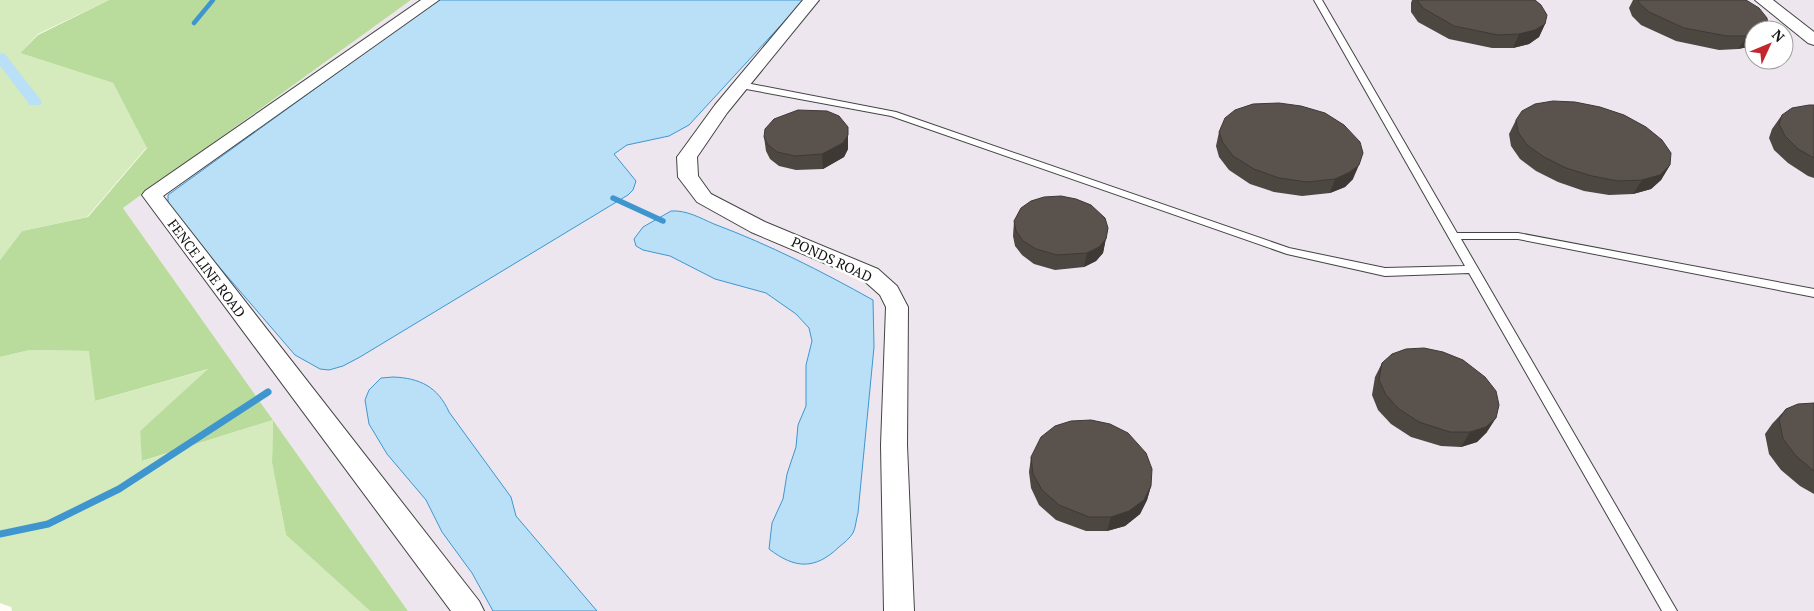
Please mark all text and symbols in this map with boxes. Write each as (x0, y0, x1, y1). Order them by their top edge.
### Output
north arrow (1744, 20, 1794, 70)
text: N (1768, 25, 1789, 46)
street label: FENCE LINE ROAD (164, 215, 250, 321)
street label: PONDS ROAD (789, 232, 876, 286)

